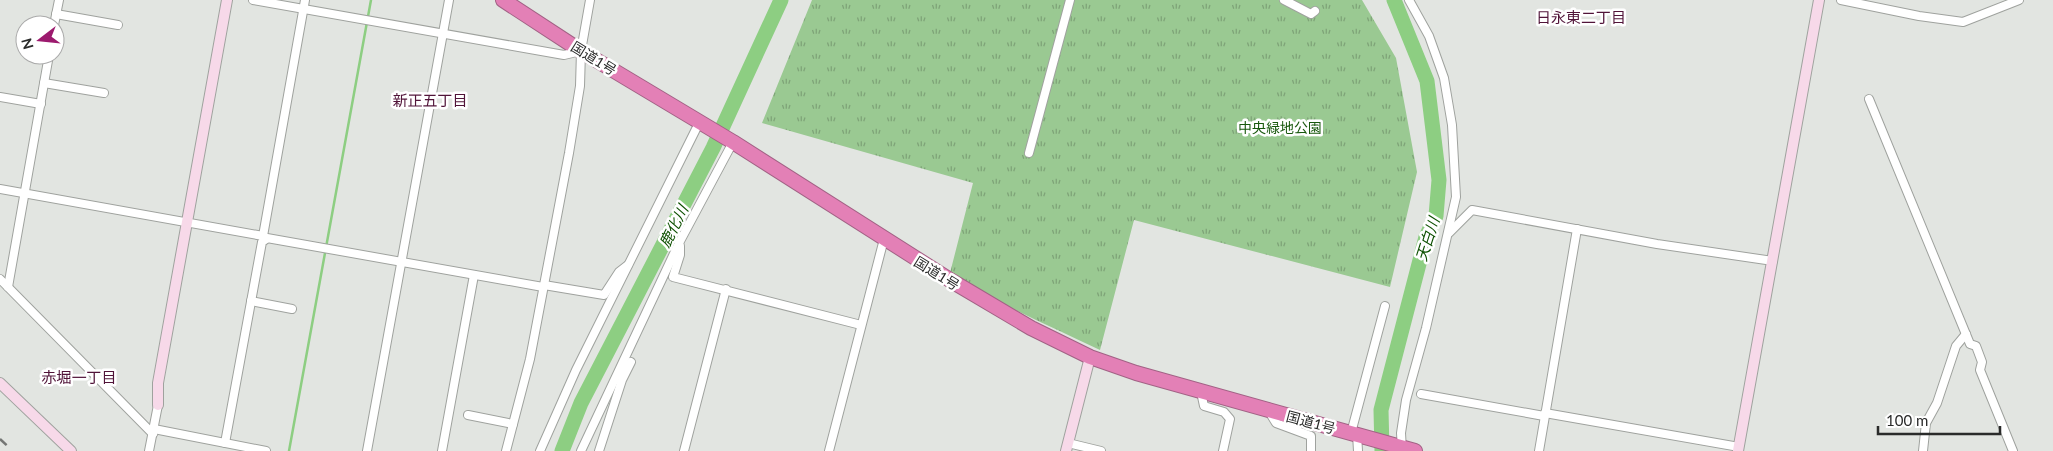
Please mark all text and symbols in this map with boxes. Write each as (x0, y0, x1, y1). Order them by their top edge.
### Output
district label: 日永東二丁目 (1536, 8, 1626, 26)
north arrow (15, 15, 65, 65)
text: N (17, 36, 37, 51)
street label: 国道1号 (568, 38, 620, 78)
district label: 新正五丁目 (392, 91, 468, 109)
park label: 中央緑地公園 (1238, 119, 1322, 136)
water label: 鹿化川 (655, 200, 692, 250)
water label: 天白川 (1411, 213, 1443, 263)
street label: 国道1号 (911, 253, 963, 293)
district label: 赤堀一丁目 (41, 368, 117, 386)
scale bar (1878, 404, 2000, 436)
street label: 国道1号 (1285, 407, 1337, 437)
text: 100 m (1886, 411, 1928, 429)

